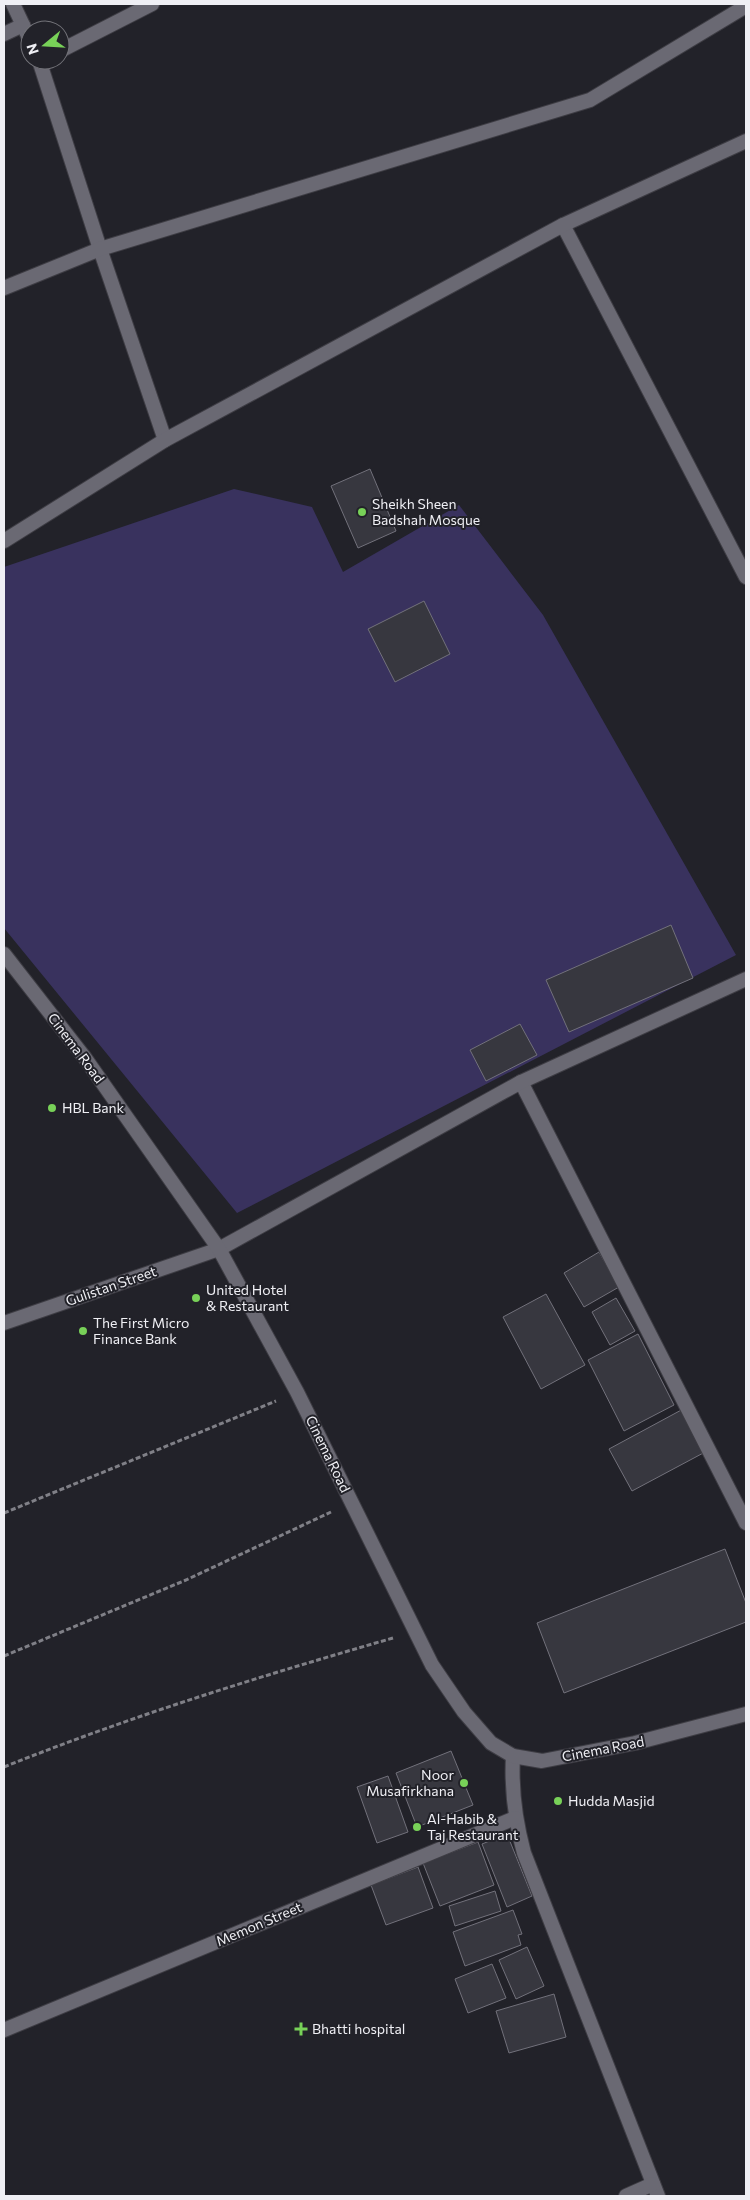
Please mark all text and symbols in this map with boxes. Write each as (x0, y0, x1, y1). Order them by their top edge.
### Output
north arrow (20, 20, 70, 70)
text: N (22, 42, 42, 57)
place label: Sheikh Sheen Badshah Mosque (372, 495, 480, 528)
marker: Sheikh Sheen Badshah Mosque (356, 506, 368, 518)
street label: Cinema Road (44, 1009, 108, 1086)
place label: HBL Bank (62, 1099, 125, 1116)
marker: HBL Bank (46, 1102, 58, 1114)
street label: Gulistan Street (63, 1262, 159, 1309)
place label: United Hotel & Restaurant (206, 1281, 289, 1314)
marker: United Hotel & Restaurant (190, 1292, 202, 1304)
place label: The First Micro Finance Bank (93, 1314, 189, 1347)
marker: The First Micro Finance Bank (77, 1325, 89, 1337)
street label: Cinema Road (303, 1413, 354, 1495)
street label: Cinema Road (560, 1732, 646, 1765)
place label: Noor Musafirkhana (366, 1766, 454, 1799)
marker: Noor Musafirkhana (458, 1777, 470, 1789)
place label: Hudda Masjid (568, 1792, 655, 1809)
marker: Hudda Masjid (552, 1795, 564, 1807)
place label: Al-Habib & Taj Restaurant (427, 1810, 519, 1843)
marker: Al-Habib & Taj Restaurant (411, 1821, 423, 1833)
street label: Memon Street (213, 1898, 305, 1949)
place label: Bhatti hospital (312, 2020, 405, 2037)
marker: Bhatti hospital (294, 2022, 308, 2036)

